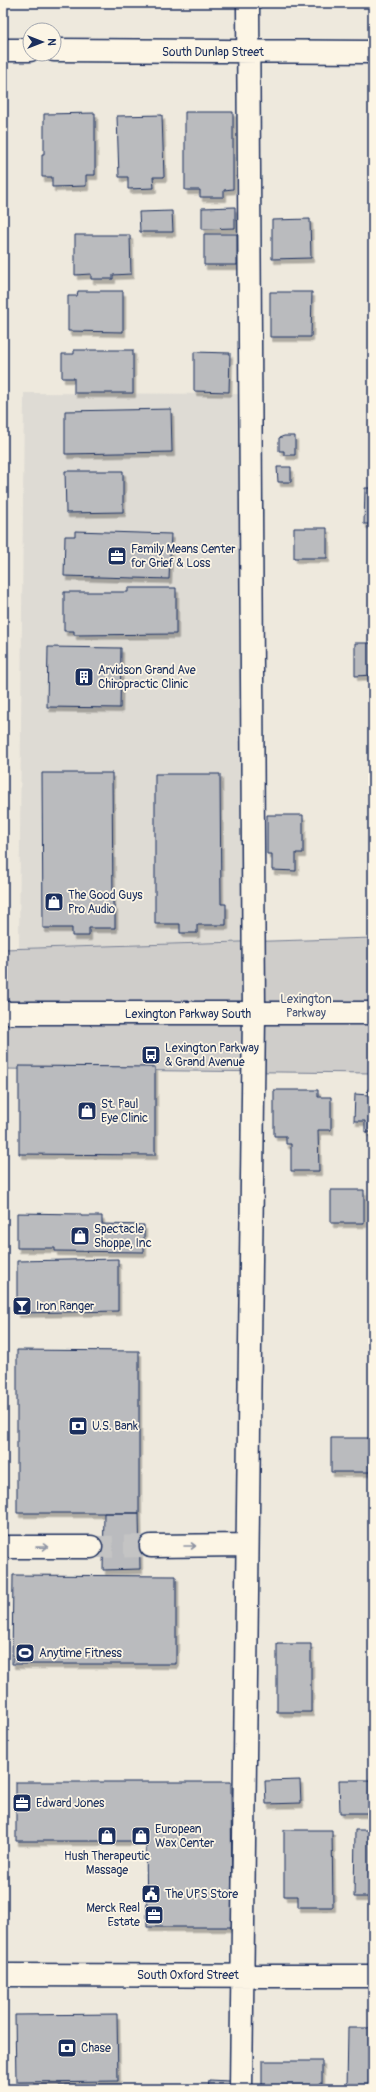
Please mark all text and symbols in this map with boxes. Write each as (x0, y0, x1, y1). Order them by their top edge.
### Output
north arrow (22, 22, 62, 62)
text: N (45, 38, 58, 46)
street label: South Dunlap Street (162, 45, 264, 60)
place label: Family Means Center for Grief & Loss (131, 542, 236, 571)
office icon: Family Means Center for Grief & Loss (106, 545, 128, 567)
place label: Arvidson Grand Ave Chiropractic Clinic (98, 663, 196, 692)
building icon: Arvidson Grand Ave Chiropractic Clinic (73, 666, 95, 688)
place label: The Good Guys Pro Audio (68, 888, 143, 917)
shop icon: The Good Guys Pro Audio (43, 891, 65, 913)
park label: Lexington Parkway (280, 992, 332, 1021)
street label: Lexington Parkway South (125, 1007, 252, 1022)
place label: Lexington Parkway & Grand Avenue (165, 1041, 259, 1070)
bus stop icon: Lexington Parkway & Grand Avenue (140, 1044, 162, 1066)
place label: St. Paul Eye Clinic (101, 1097, 148, 1126)
shop icon: St. Paul Eye Clinic (76, 1100, 98, 1122)
place label: Spectacle Shoppe, Inc (94, 1222, 152, 1251)
shop icon: Spectacle Shoppe, Inc (69, 1225, 91, 1247)
bar icon: Iron Ranger (11, 1295, 33, 1317)
place label: Iron Ranger (36, 1299, 95, 1314)
bank icon: U.S. Bank (67, 1415, 89, 1437)
place label: U.S. Bank (92, 1419, 138, 1434)
one-way arrow (183, 1542, 196, 1550)
one-way arrow (35, 1543, 48, 1551)
sports icon: Anytime Fitness (14, 1642, 36, 1664)
place label: Anytime Fitness (39, 1646, 123, 1661)
office icon: Edward Jones (11, 1792, 33, 1814)
place label: Edward Jones (36, 1796, 105, 1811)
place label: European Wax Center (155, 1822, 215, 1851)
shop icon: Hush Therapeutic Massage (96, 1825, 118, 1847)
shop icon: European Wax Center (130, 1825, 152, 1847)
place label: Hush Therapeutic Massage (64, 1849, 150, 1878)
public building icon: The UPS Store (140, 1883, 162, 1905)
place label: The UPS Store (165, 1887, 238, 1902)
place label: Merck Real Estate (86, 1901, 140, 1930)
office icon: Merck Real Estate (143, 1904, 165, 1926)
street label: South Oxford Street (137, 1968, 239, 1983)
bank icon: Chase (56, 2037, 78, 2059)
place label: Chase (81, 2041, 111, 2056)

